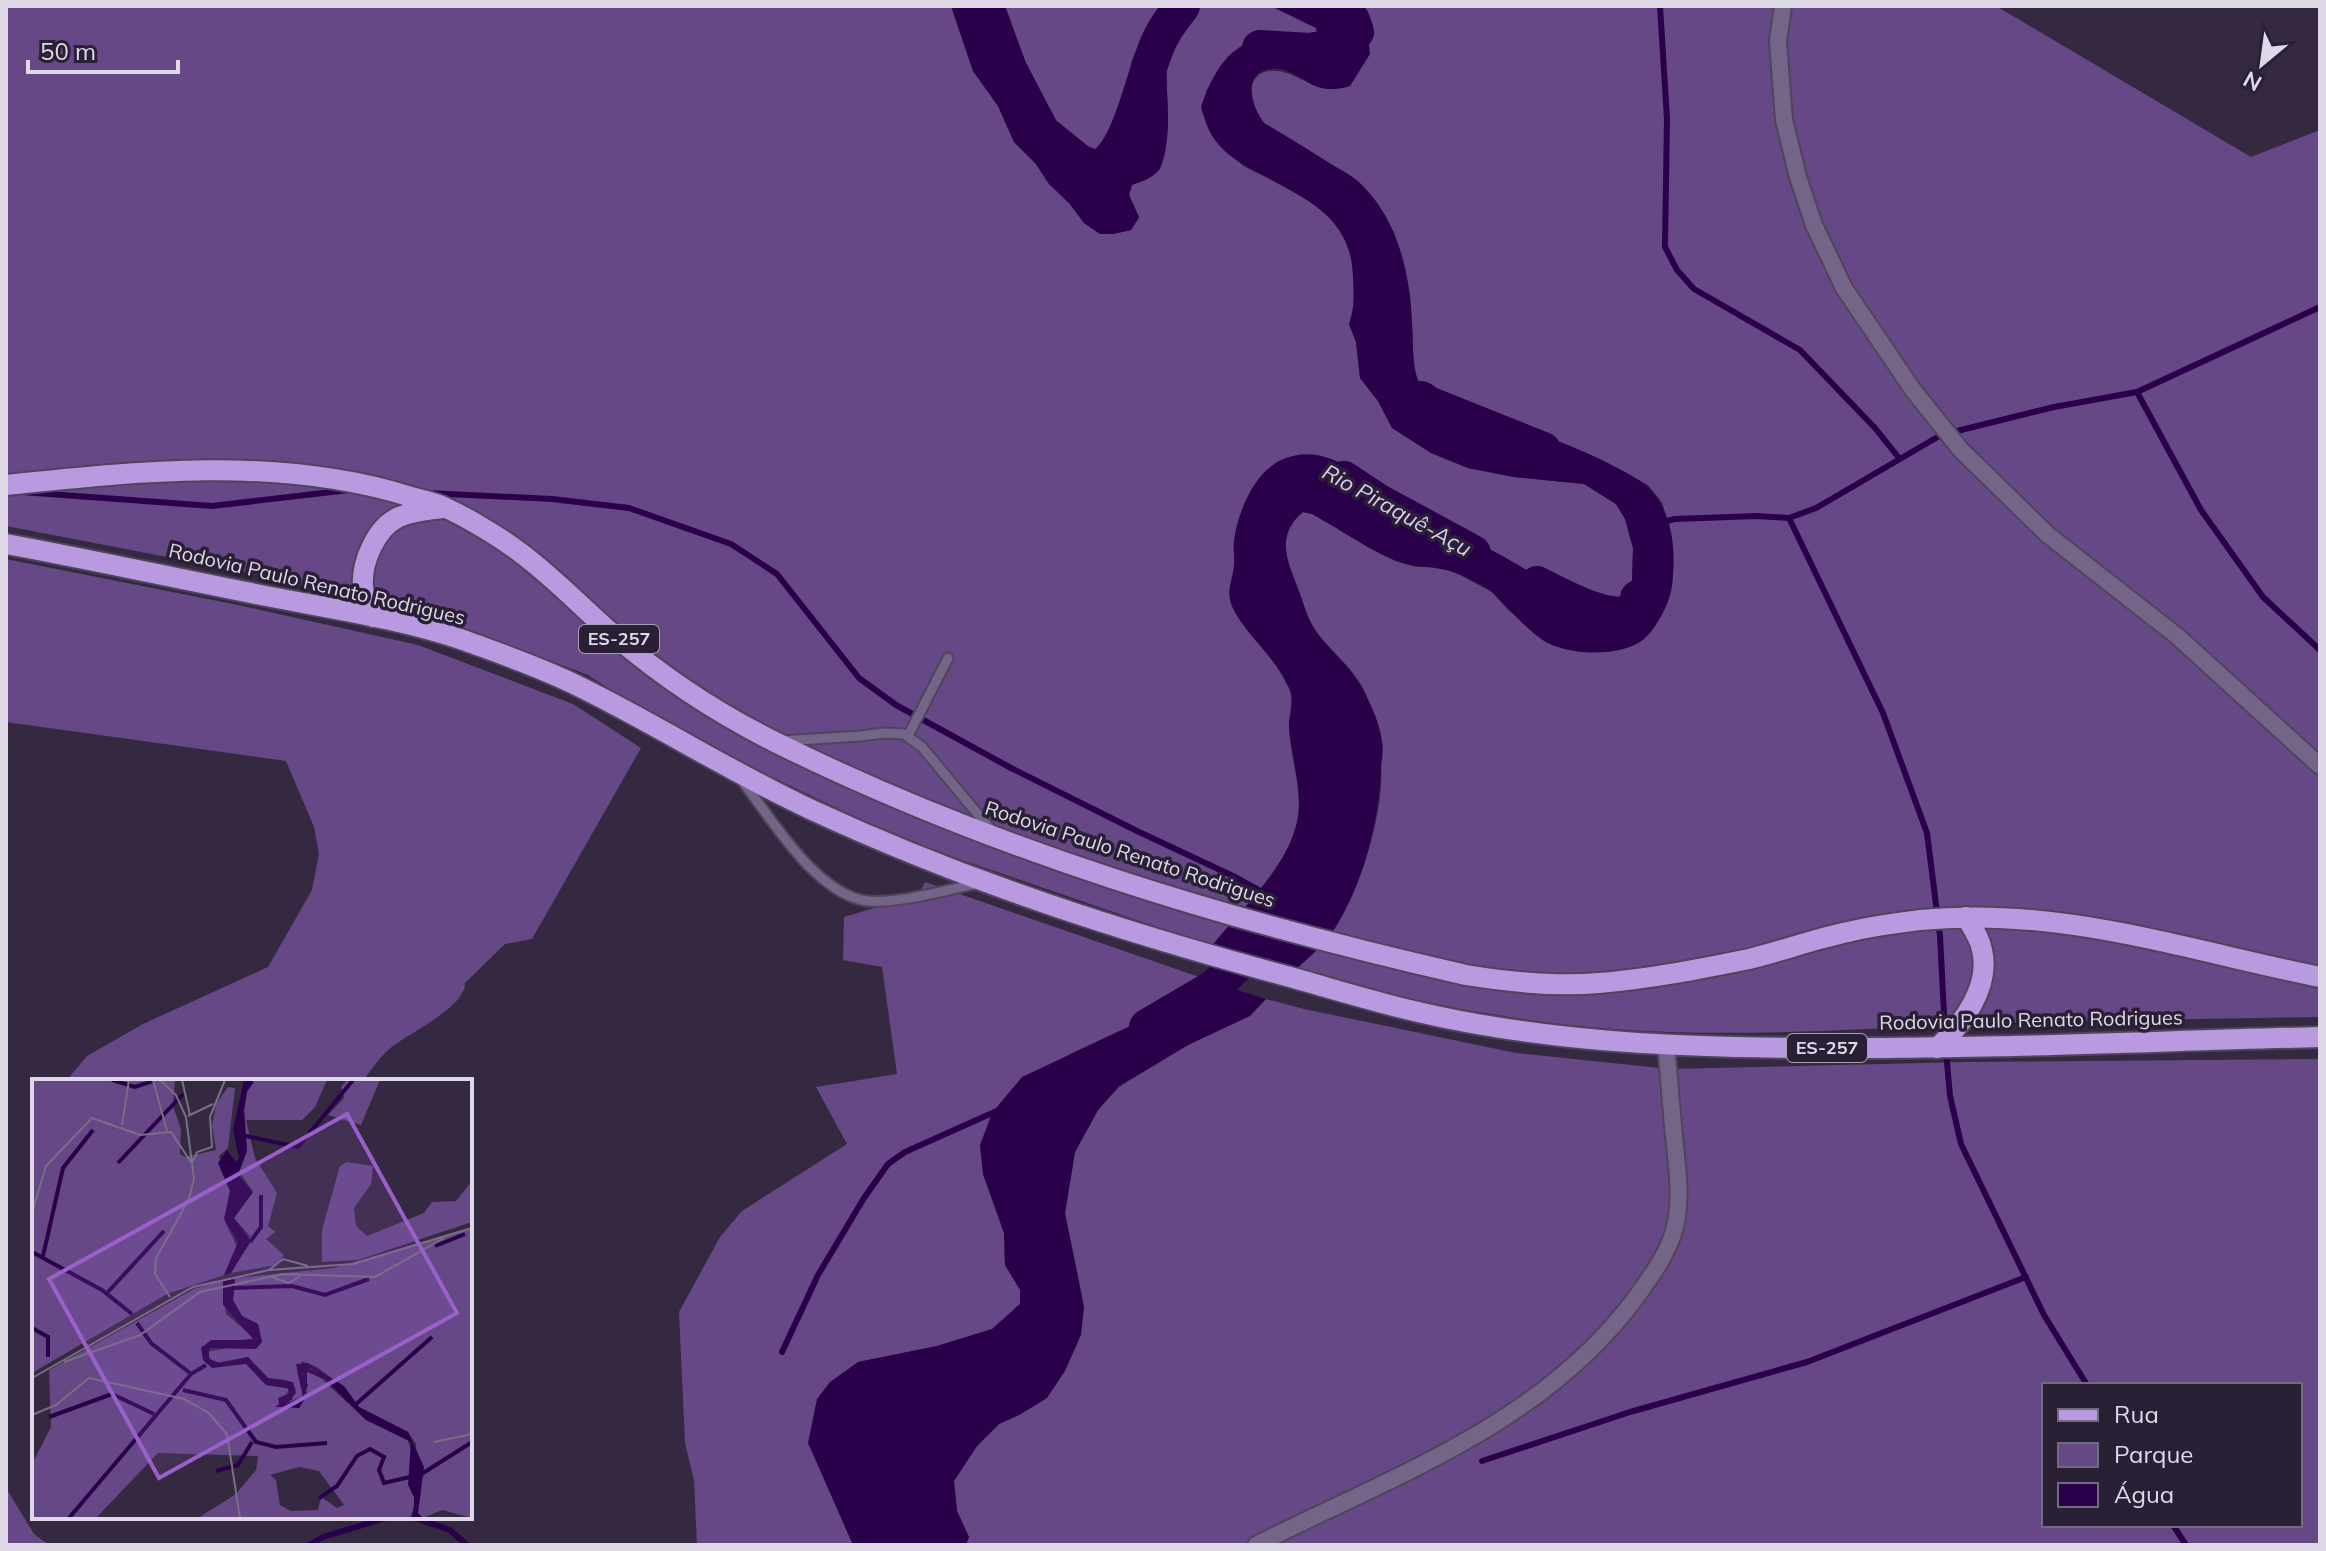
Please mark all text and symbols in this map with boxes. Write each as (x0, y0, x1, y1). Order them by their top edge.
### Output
scale bar (28, 24, 178, 74)
north arrow (2222, 24, 2302, 104)
text: 50 m (40, 36, 96, 66)
text: N (2238, 65, 2266, 98)
water label: Rio Piraquê-Açu (1318, 457, 1476, 563)
street label: Rodovia Paulo Renato Rodrigues (166, 537, 468, 630)
road number: ES-257 (579, 625, 659, 653)
street label: Rodovia Paulo Renato Rodrigues (982, 795, 1278, 912)
street label: Rodovia Paulo Renato Rodrigues (1879, 1004, 2183, 1035)
road number: ES-257 (1787, 1034, 1867, 1062)
inset map (32, 1079, 472, 1519)
legend (2042, 1383, 2302, 1527)
text: Rua (2114, 1399, 2159, 1429)
text: Parque (2114, 1439, 2193, 1469)
text: Água (2114, 1479, 2174, 1509)

